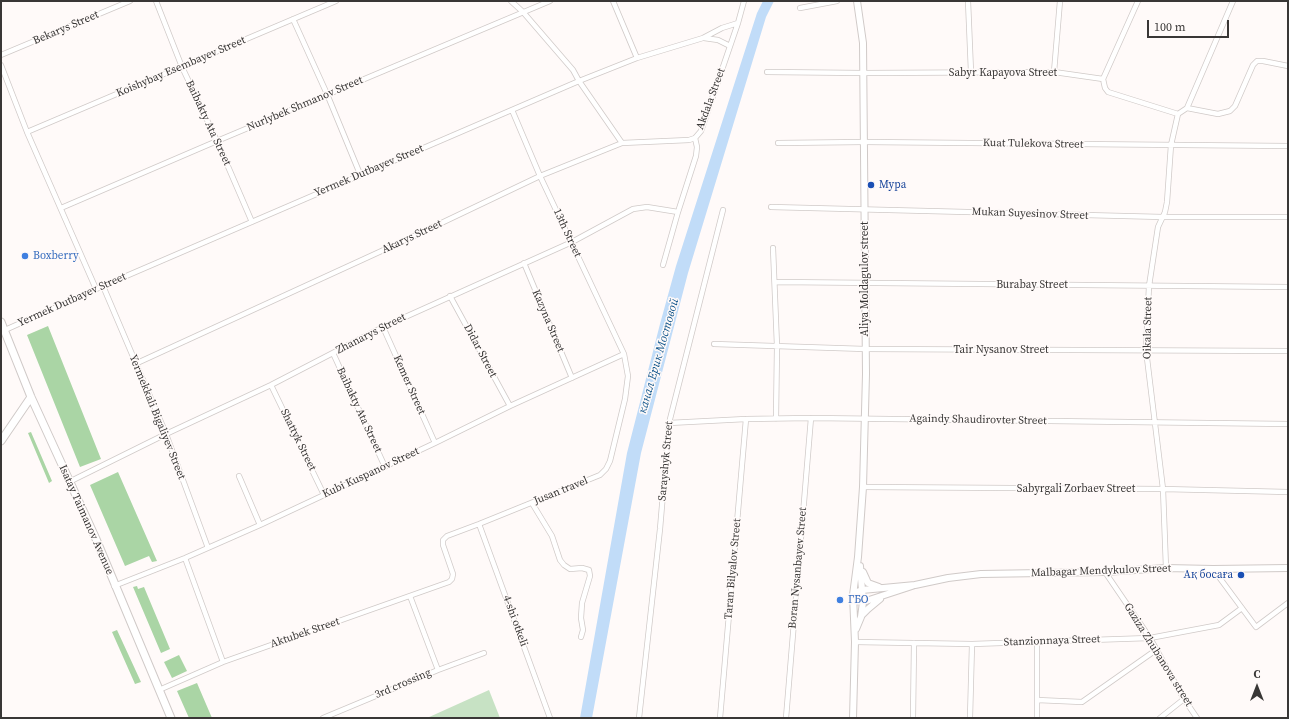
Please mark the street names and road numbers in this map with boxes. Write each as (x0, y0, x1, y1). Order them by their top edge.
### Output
street label: Bekarys Street (31, 8, 101, 48)
street label: Koishybay Esembayev Street (114, 34, 248, 100)
street label: Akdala Street (694, 66, 728, 132)
street label: Sabyr Kapayova Street (949, 66, 1057, 80)
street label: Nurlybek Shmanov Street (245, 74, 365, 134)
street label: Baibakty Ata Street (182, 78, 234, 168)
street label: Kuat Tulekova Street (983, 137, 1083, 151)
street label: Yermek Dutbayev Street (312, 142, 426, 200)
street label: Mukan Suyesinov Street (971, 205, 1089, 223)
street label: 13th Street (550, 207, 584, 259)
street label: Akarys Street (380, 217, 444, 257)
street label: Aliya Moldagulov street (858, 221, 872, 337)
street label: Yermek Dutbayev Street (16, 270, 128, 330)
street label: Burabay Street (996, 278, 1068, 292)
street label: Kazyna Street (529, 288, 567, 354)
street label: Oikala Street (1141, 297, 1155, 359)
street label: Zhanarys Street (334, 311, 408, 357)
street label: Didar Street (460, 322, 500, 380)
street label: Tair Nysanov Street (953, 343, 1049, 357)
street label: Yermekkali Bigaliyev Street (126, 353, 188, 481)
street label: Kemer Street (390, 353, 428, 417)
street label: Baibakty Ata Street (333, 365, 385, 455)
street label: Shattyk Street (277, 407, 319, 473)
street label: Againdy Shaudirovter Street (909, 412, 1047, 428)
street label: Sarayshyk Street (656, 421, 676, 501)
street label: Kubi Kuspanov Street (321, 445, 421, 501)
street label: Isatay Taimanov Avenue (56, 463, 116, 577)
street label: Jusan travel (532, 474, 590, 508)
street label: Sabyrgali Zorbaev Street (1017, 482, 1135, 496)
street label: Boran Nysanbayev Street (786, 507, 810, 629)
street label: Taran Bilyalov Street (722, 518, 744, 620)
street label: Malbagar Mendykulov Street (1031, 562, 1171, 580)
street label: 4-shi otkeli (500, 594, 530, 648)
street label: Gaziza Zhubanova street (1121, 601, 1195, 709)
street label: Aktubek Street (269, 615, 341, 651)
street label: Stanzionnaya Street (1004, 633, 1100, 649)
street label: 3rd crossing (373, 666, 433, 702)

